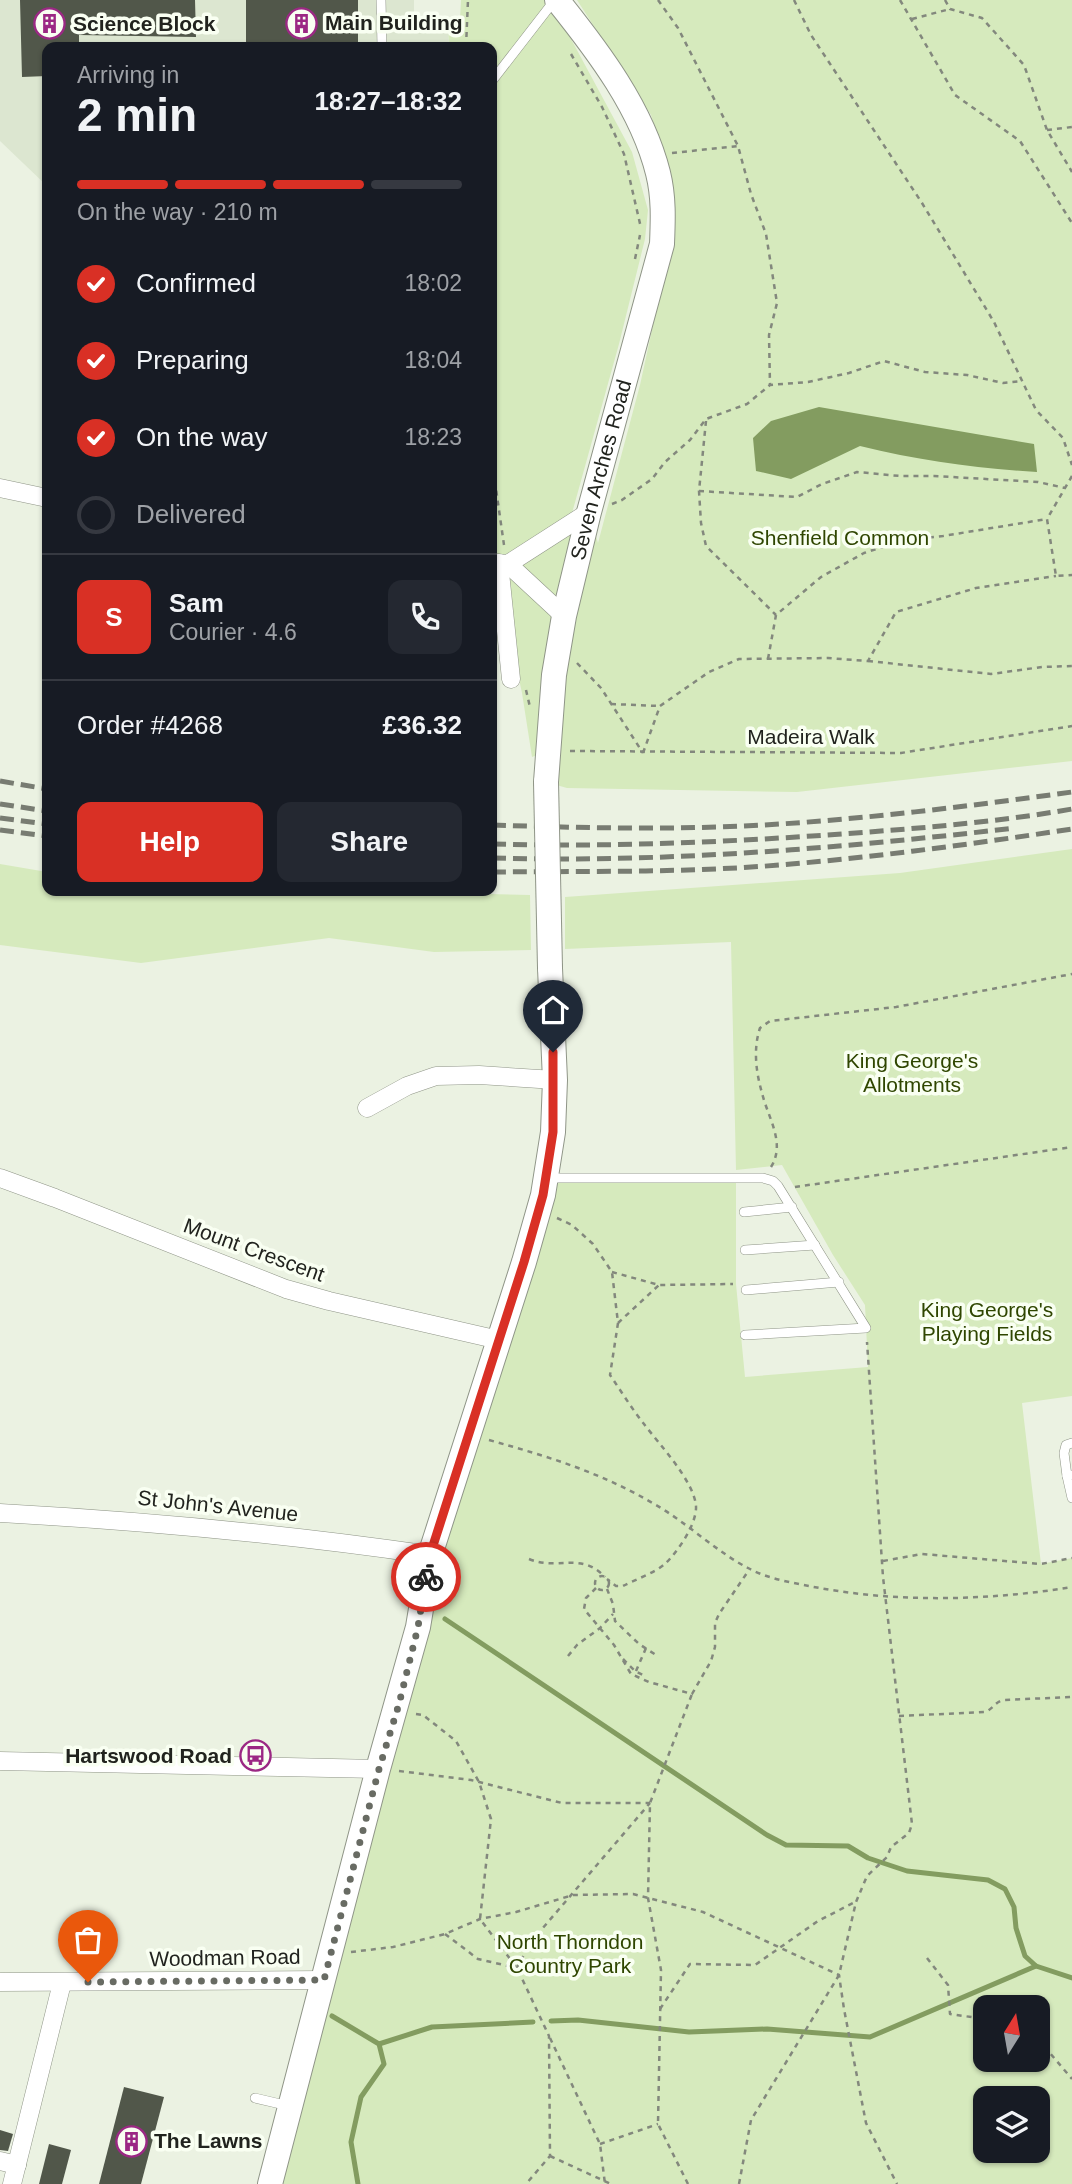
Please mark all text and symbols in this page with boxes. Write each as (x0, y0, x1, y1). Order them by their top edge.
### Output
building icon: Main Building (285, 6, 319, 40)
building icon: Science Block (33, 7, 67, 41)
place label: Main Building (325, 11, 463, 34)
place label: Science Block (73, 12, 216, 35)
text: Arriving in (77, 62, 179, 88)
text: 18:27–18:32 (315, 86, 462, 116)
text: 2 min (77, 89, 197, 141)
text: On the way · 210 m (77, 199, 278, 225)
icon: check (77, 265, 115, 303)
text: Confirmed (136, 268, 256, 298)
text: 18:02 (404, 270, 462, 296)
icon: check (77, 342, 115, 380)
text: Preparing (136, 345, 249, 375)
text: 18:04 (404, 347, 462, 373)
street label: Seven Arches Road (566, 377, 636, 562)
icon: check (77, 419, 115, 457)
text: On the way (136, 422, 268, 452)
text: 18:23 (404, 424, 462, 450)
text: Delivered (136, 499, 246, 529)
park label: Shenfield Common (751, 526, 929, 549)
button: phone (388, 580, 462, 654)
text: Sam (169, 588, 224, 618)
text: S (105, 602, 123, 632)
text: Courier · 4.6 (169, 619, 297, 645)
text: Order #4268 (77, 710, 223, 740)
text: £36.32 (382, 710, 462, 740)
street label: Madeira Walk (747, 725, 875, 748)
button: Help (77, 802, 263, 882)
button: Share (277, 802, 462, 882)
pin (523, 980, 583, 1052)
icon: home (534, 991, 572, 1029)
park label: King George's Allotments (846, 1049, 978, 1096)
street label: Mount Crescent (181, 1213, 328, 1286)
park label: King George's Playing Fields (921, 1298, 1053, 1345)
street label: St John's Avenue (137, 1486, 299, 1525)
courier (391, 1542, 461, 1612)
icon: bike (407, 1558, 445, 1596)
bus stop icon: Hartswood Road (238, 1739, 272, 1773)
place label: Hartswood Road (65, 1744, 232, 1767)
pin (58, 1910, 118, 1982)
icon: bag (69, 1921, 107, 1959)
park label: North Thorndon Country Park (497, 1930, 643, 1977)
street label: Woodman Road (149, 1945, 301, 1970)
north arrow (973, 1995, 1050, 2072)
map controls (973, 1995, 1050, 2163)
button: layers (973, 2086, 1050, 2163)
building icon: The Lawns (114, 2124, 148, 2158)
place label: The Lawns (154, 2129, 263, 2152)

